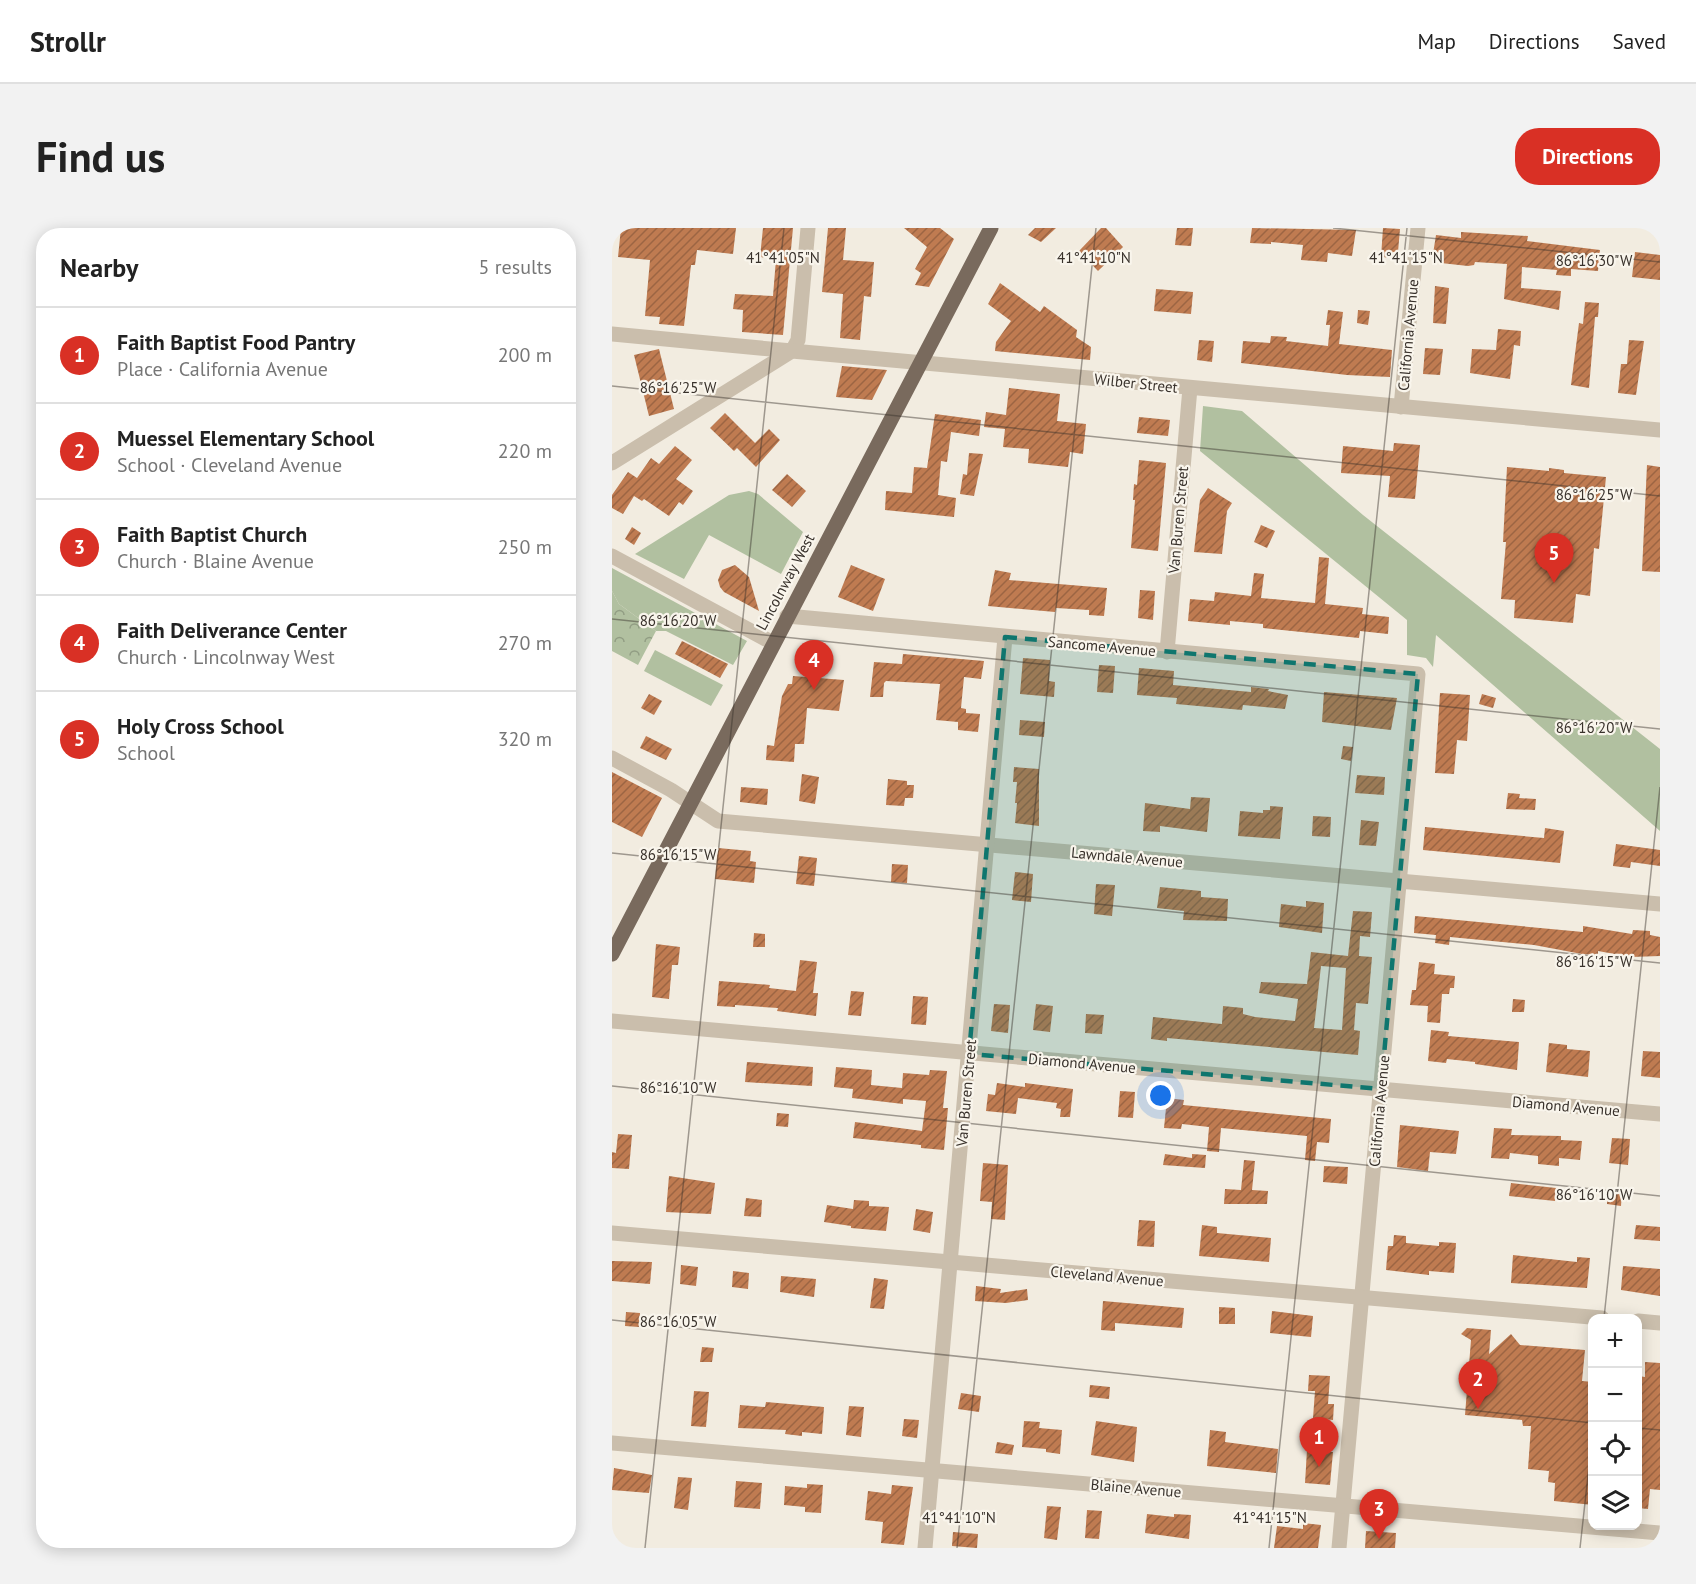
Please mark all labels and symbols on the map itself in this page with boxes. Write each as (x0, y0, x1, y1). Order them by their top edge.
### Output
text: 41°41'05"N (746, 248, 820, 267)
text: 41°41'10"N (1057, 248, 1131, 267)
text: 41°41'15"N (1369, 248, 1443, 267)
text: 86°16'30"W (1556, 251, 1633, 270)
street label: California Avenue (1394, 278, 1422, 392)
street label: Wilber Street (1093, 369, 1179, 397)
text: 86°16'25"W (640, 378, 717, 397)
street label: Van Buren Street (1164, 466, 1192, 575)
text: 86°16'25"W (1556, 485, 1633, 504)
street label: Lincolnway West (752, 531, 818, 633)
pin: 5 (1534, 534, 1574, 583)
text: 86°16'20"W (640, 611, 717, 630)
street label: Sancome Avenue (1047, 632, 1157, 660)
pin: 4 (794, 640, 834, 690)
text: 86°16'20"W (1556, 718, 1633, 737)
street label: Lawndale Avenue (1070, 843, 1184, 871)
text: 86°16'15"W (640, 845, 717, 864)
text: 86°16'15"W (1556, 952, 1633, 971)
street label: Van Buren Street (952, 1039, 980, 1148)
street label: Diamond Avenue (1027, 1049, 1137, 1077)
street label: California Avenue (1365, 1054, 1393, 1168)
text: 86°16'10"W (640, 1078, 717, 1097)
your location (1146, 1081, 1175, 1110)
street label: Diamond Avenue (1511, 1092, 1621, 1120)
text: 86°16'10"W (1556, 1185, 1633, 1204)
street label: Cleveland Avenue (1050, 1262, 1164, 1290)
text: 86°16'05"W (640, 1312, 717, 1331)
pin: 2 (1458, 1360, 1498, 1409)
pin: 1 (1300, 1418, 1338, 1467)
street label: Blaine Avenue (1090, 1475, 1182, 1501)
pin: 3 (1360, 1490, 1398, 1539)
text: 41°41'10"N (922, 1508, 996, 1527)
text: 41°41'15"N (1233, 1508, 1307, 1527)

